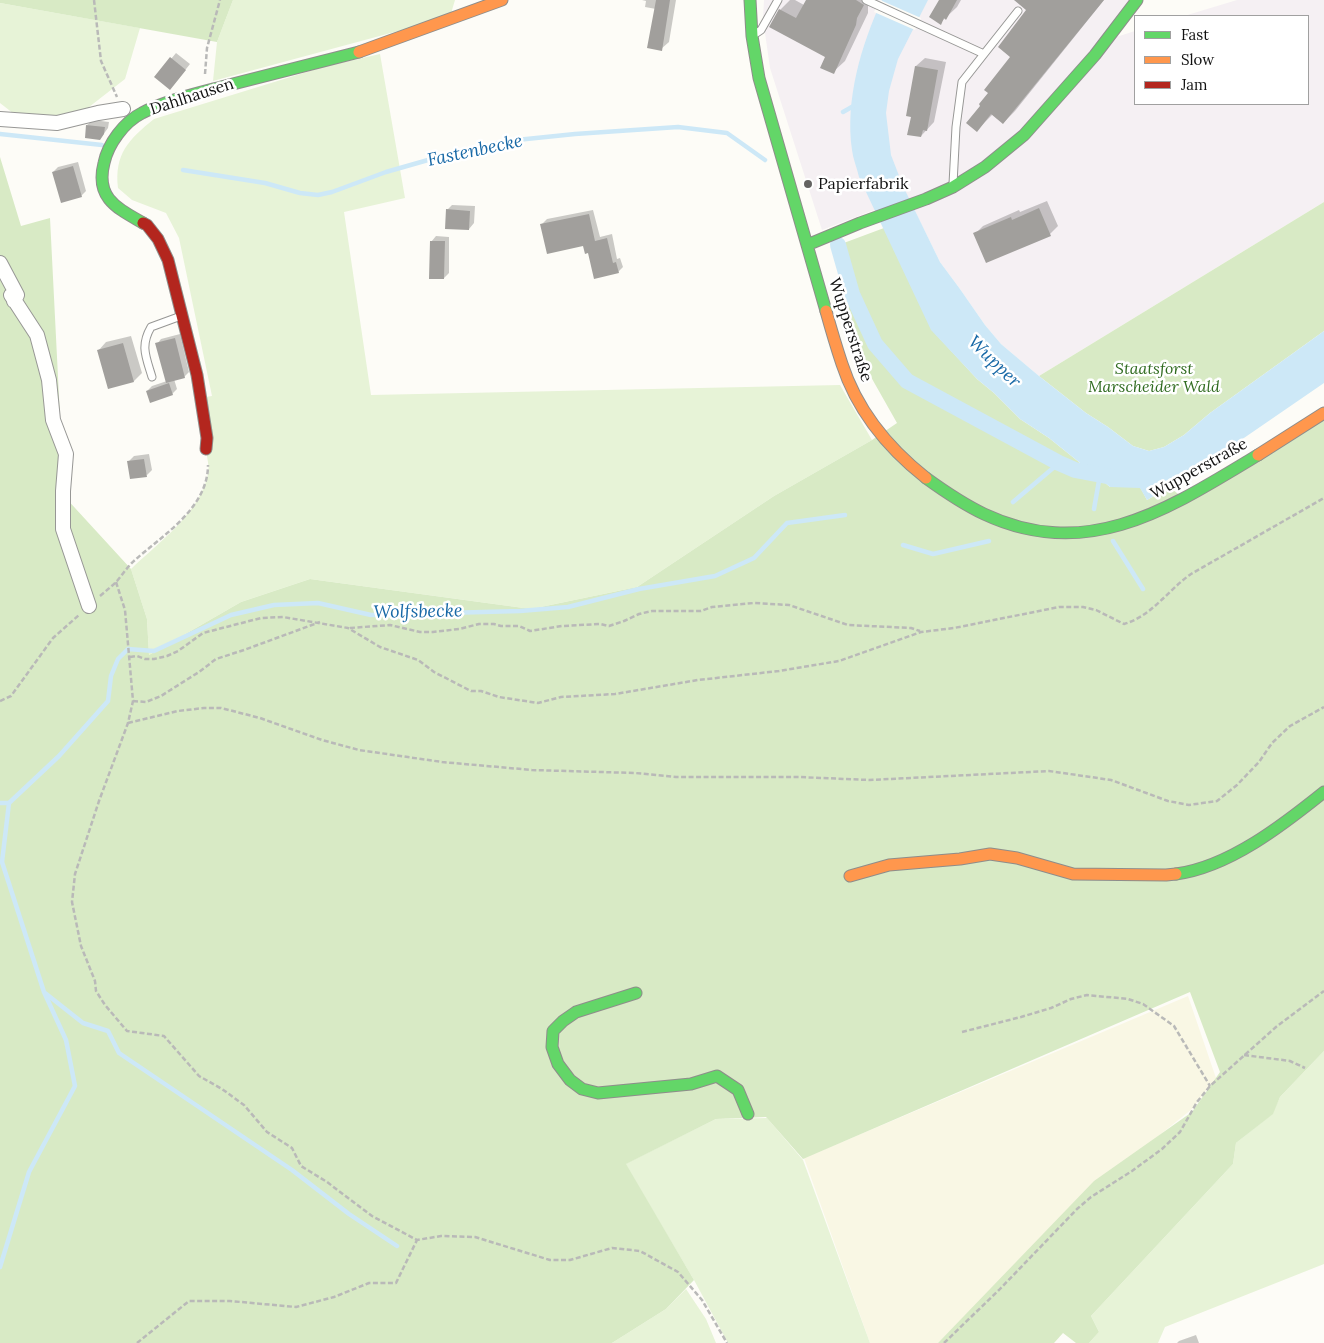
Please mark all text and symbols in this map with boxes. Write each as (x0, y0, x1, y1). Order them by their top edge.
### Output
legend (1134, 15, 1309, 105)
text: Fast (1181, 25, 1209, 44)
text: Slow (1181, 50, 1214, 69)
street label: Dahlhausen (148, 74, 236, 120)
text: Jam (1181, 75, 1208, 94)
water label: Fastenbecke (425, 130, 525, 172)
place label: Papierfabrik (818, 174, 908, 194)
marker: Papierfabrik (802, 178, 814, 190)
street label: Wupperstraße (824, 276, 876, 384)
water label: Wupper (963, 332, 1025, 392)
park label: Staatsforst Marscheider Wald (1088, 359, 1220, 397)
street label: Wupperstraße (1147, 434, 1251, 504)
water label: Wolfsbecke (373, 600, 463, 624)

